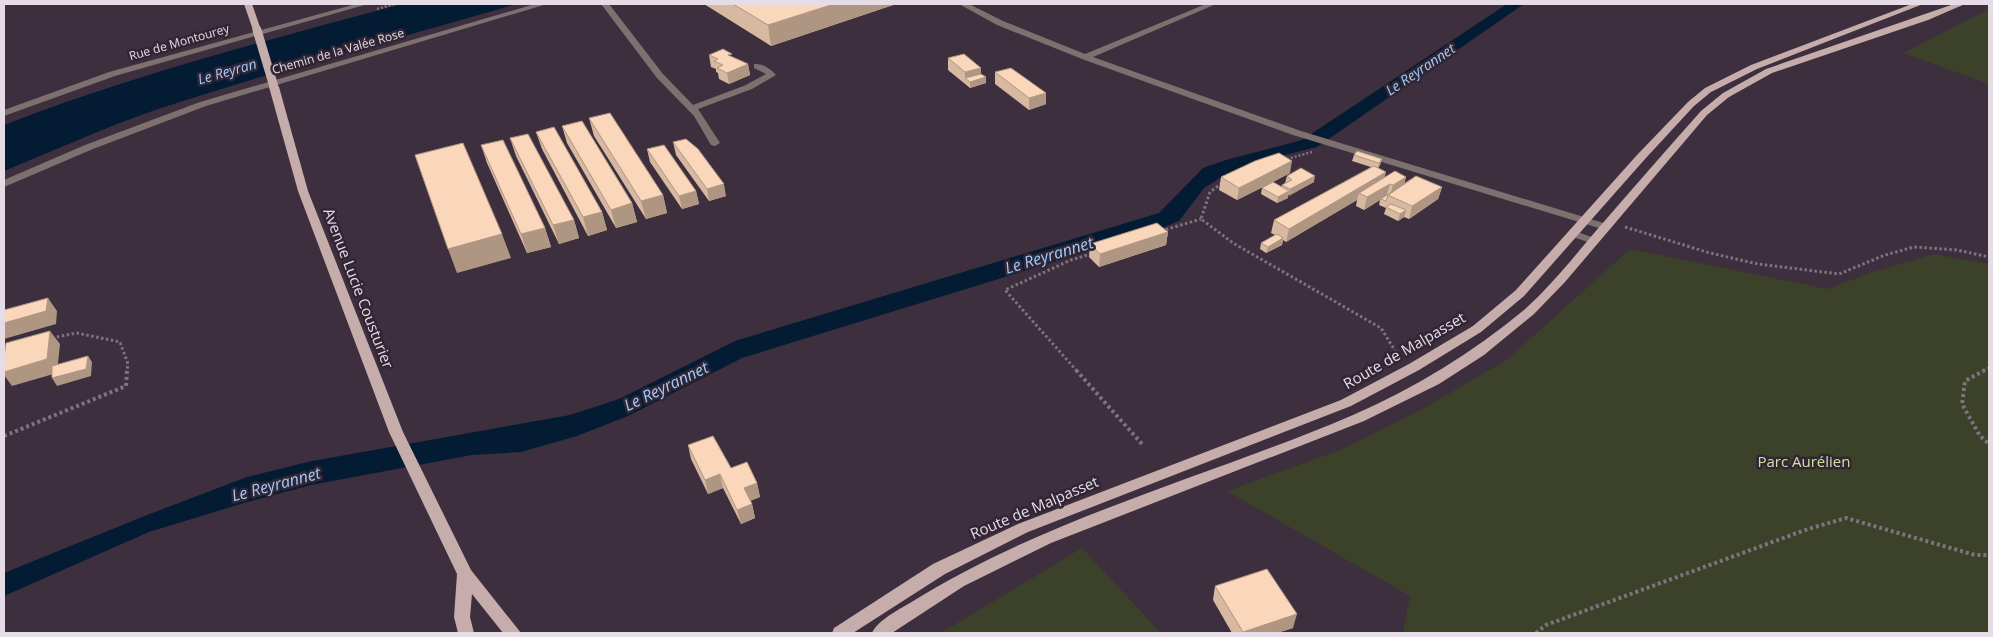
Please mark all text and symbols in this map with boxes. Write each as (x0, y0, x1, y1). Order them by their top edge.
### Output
street label: Rue de Montourey (127, 19, 232, 64)
street label: Chemin de la Valée Rose (270, 24, 406, 78)
water label: Le Reyrannet (1382, 38, 1460, 99)
water label: Le Reyran (195, 54, 259, 88)
street label: Avenue Lucie Cousturier (319, 205, 399, 371)
water label: Le Reyrannet (1002, 231, 1097, 279)
street label: Route de Malpasset (1339, 307, 1469, 393)
water label: Le Reyrannet (620, 356, 713, 416)
park label: Parc Aurélien (1757, 451, 1851, 471)
water label: Le Reyrannet (229, 461, 324, 506)
street label: Route de Malpasset (967, 471, 1101, 543)

